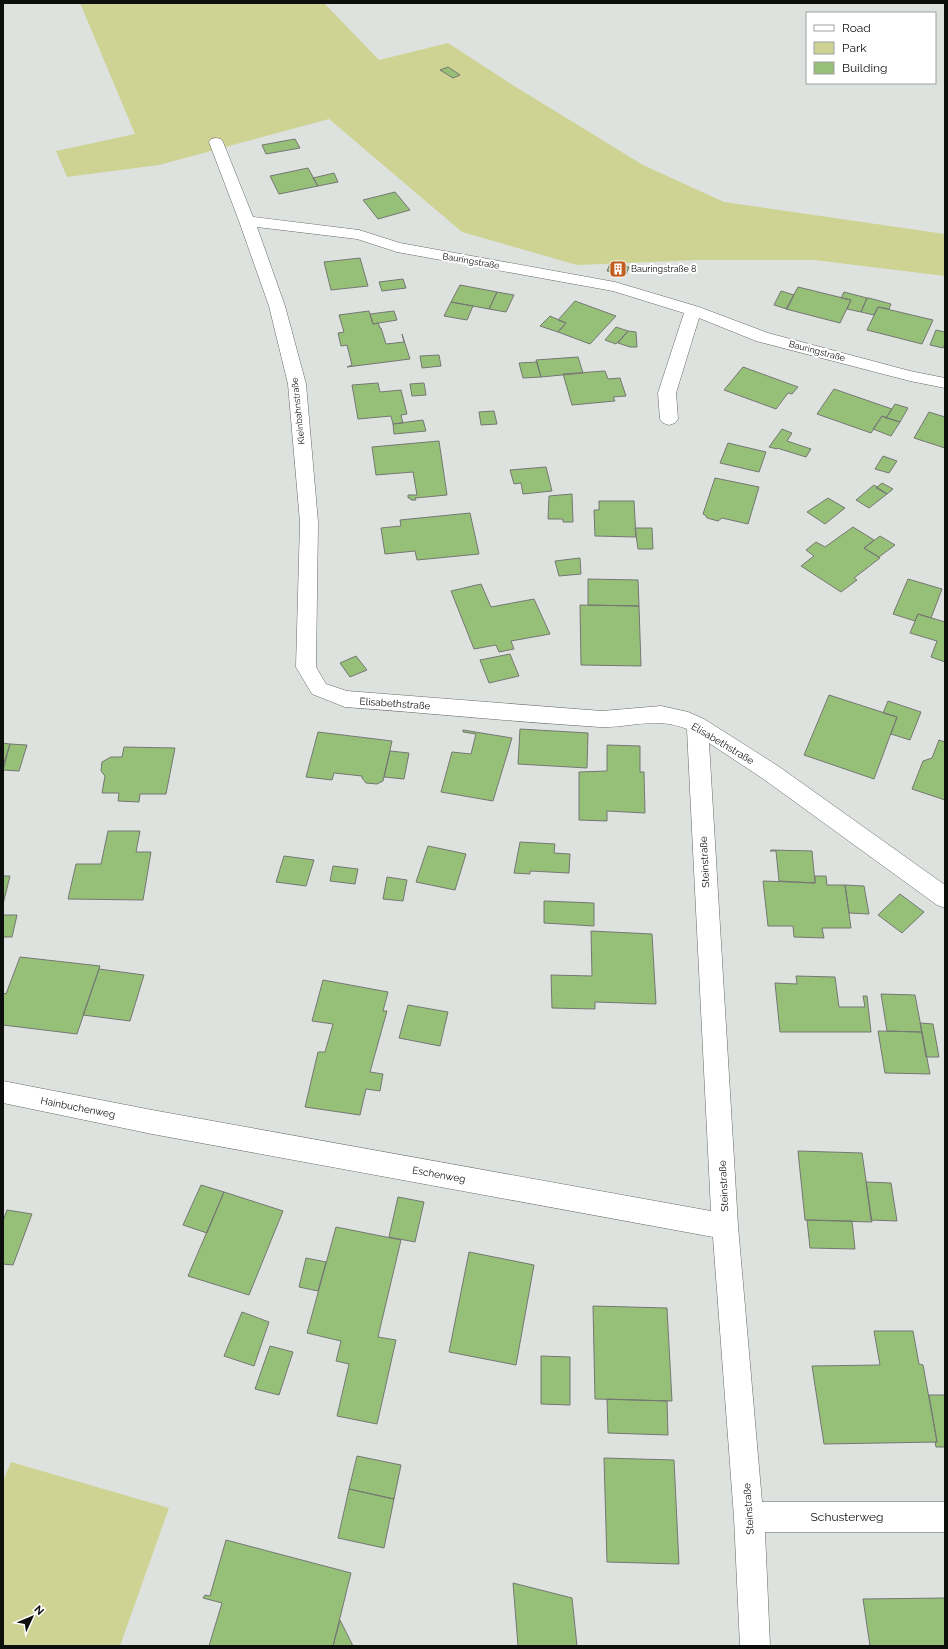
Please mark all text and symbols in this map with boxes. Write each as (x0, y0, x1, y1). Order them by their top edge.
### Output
legend (806, 12, 936, 84)
text: Road (842, 21, 871, 35)
text: Park (842, 41, 867, 55)
text: Building (842, 61, 888, 75)
street label: Bauringstraße (442, 251, 501, 271)
building icon: Bauringstraße 8 (608, 259, 628, 279)
place label: Bauringstraße 8 (631, 264, 696, 274)
street label: Bauringstraße (788, 339, 847, 363)
street label: Kleinbahnstraße (289, 376, 306, 445)
street label: Elisabethstraße (359, 696, 431, 711)
street label: Elisabethstraße (690, 720, 756, 766)
street label: Steinstraße (698, 836, 711, 888)
street label: Hainbuchenweg (40, 1095, 116, 1120)
street label: Steinstraße (717, 1160, 730, 1212)
street label: Eschenweg (411, 1164, 466, 1185)
street label: Steinstraße (741, 1483, 756, 1535)
street label: Schusterweg (811, 1510, 883, 1524)
north arrow (12, 1597, 52, 1637)
text: N (31, 1603, 46, 1618)

